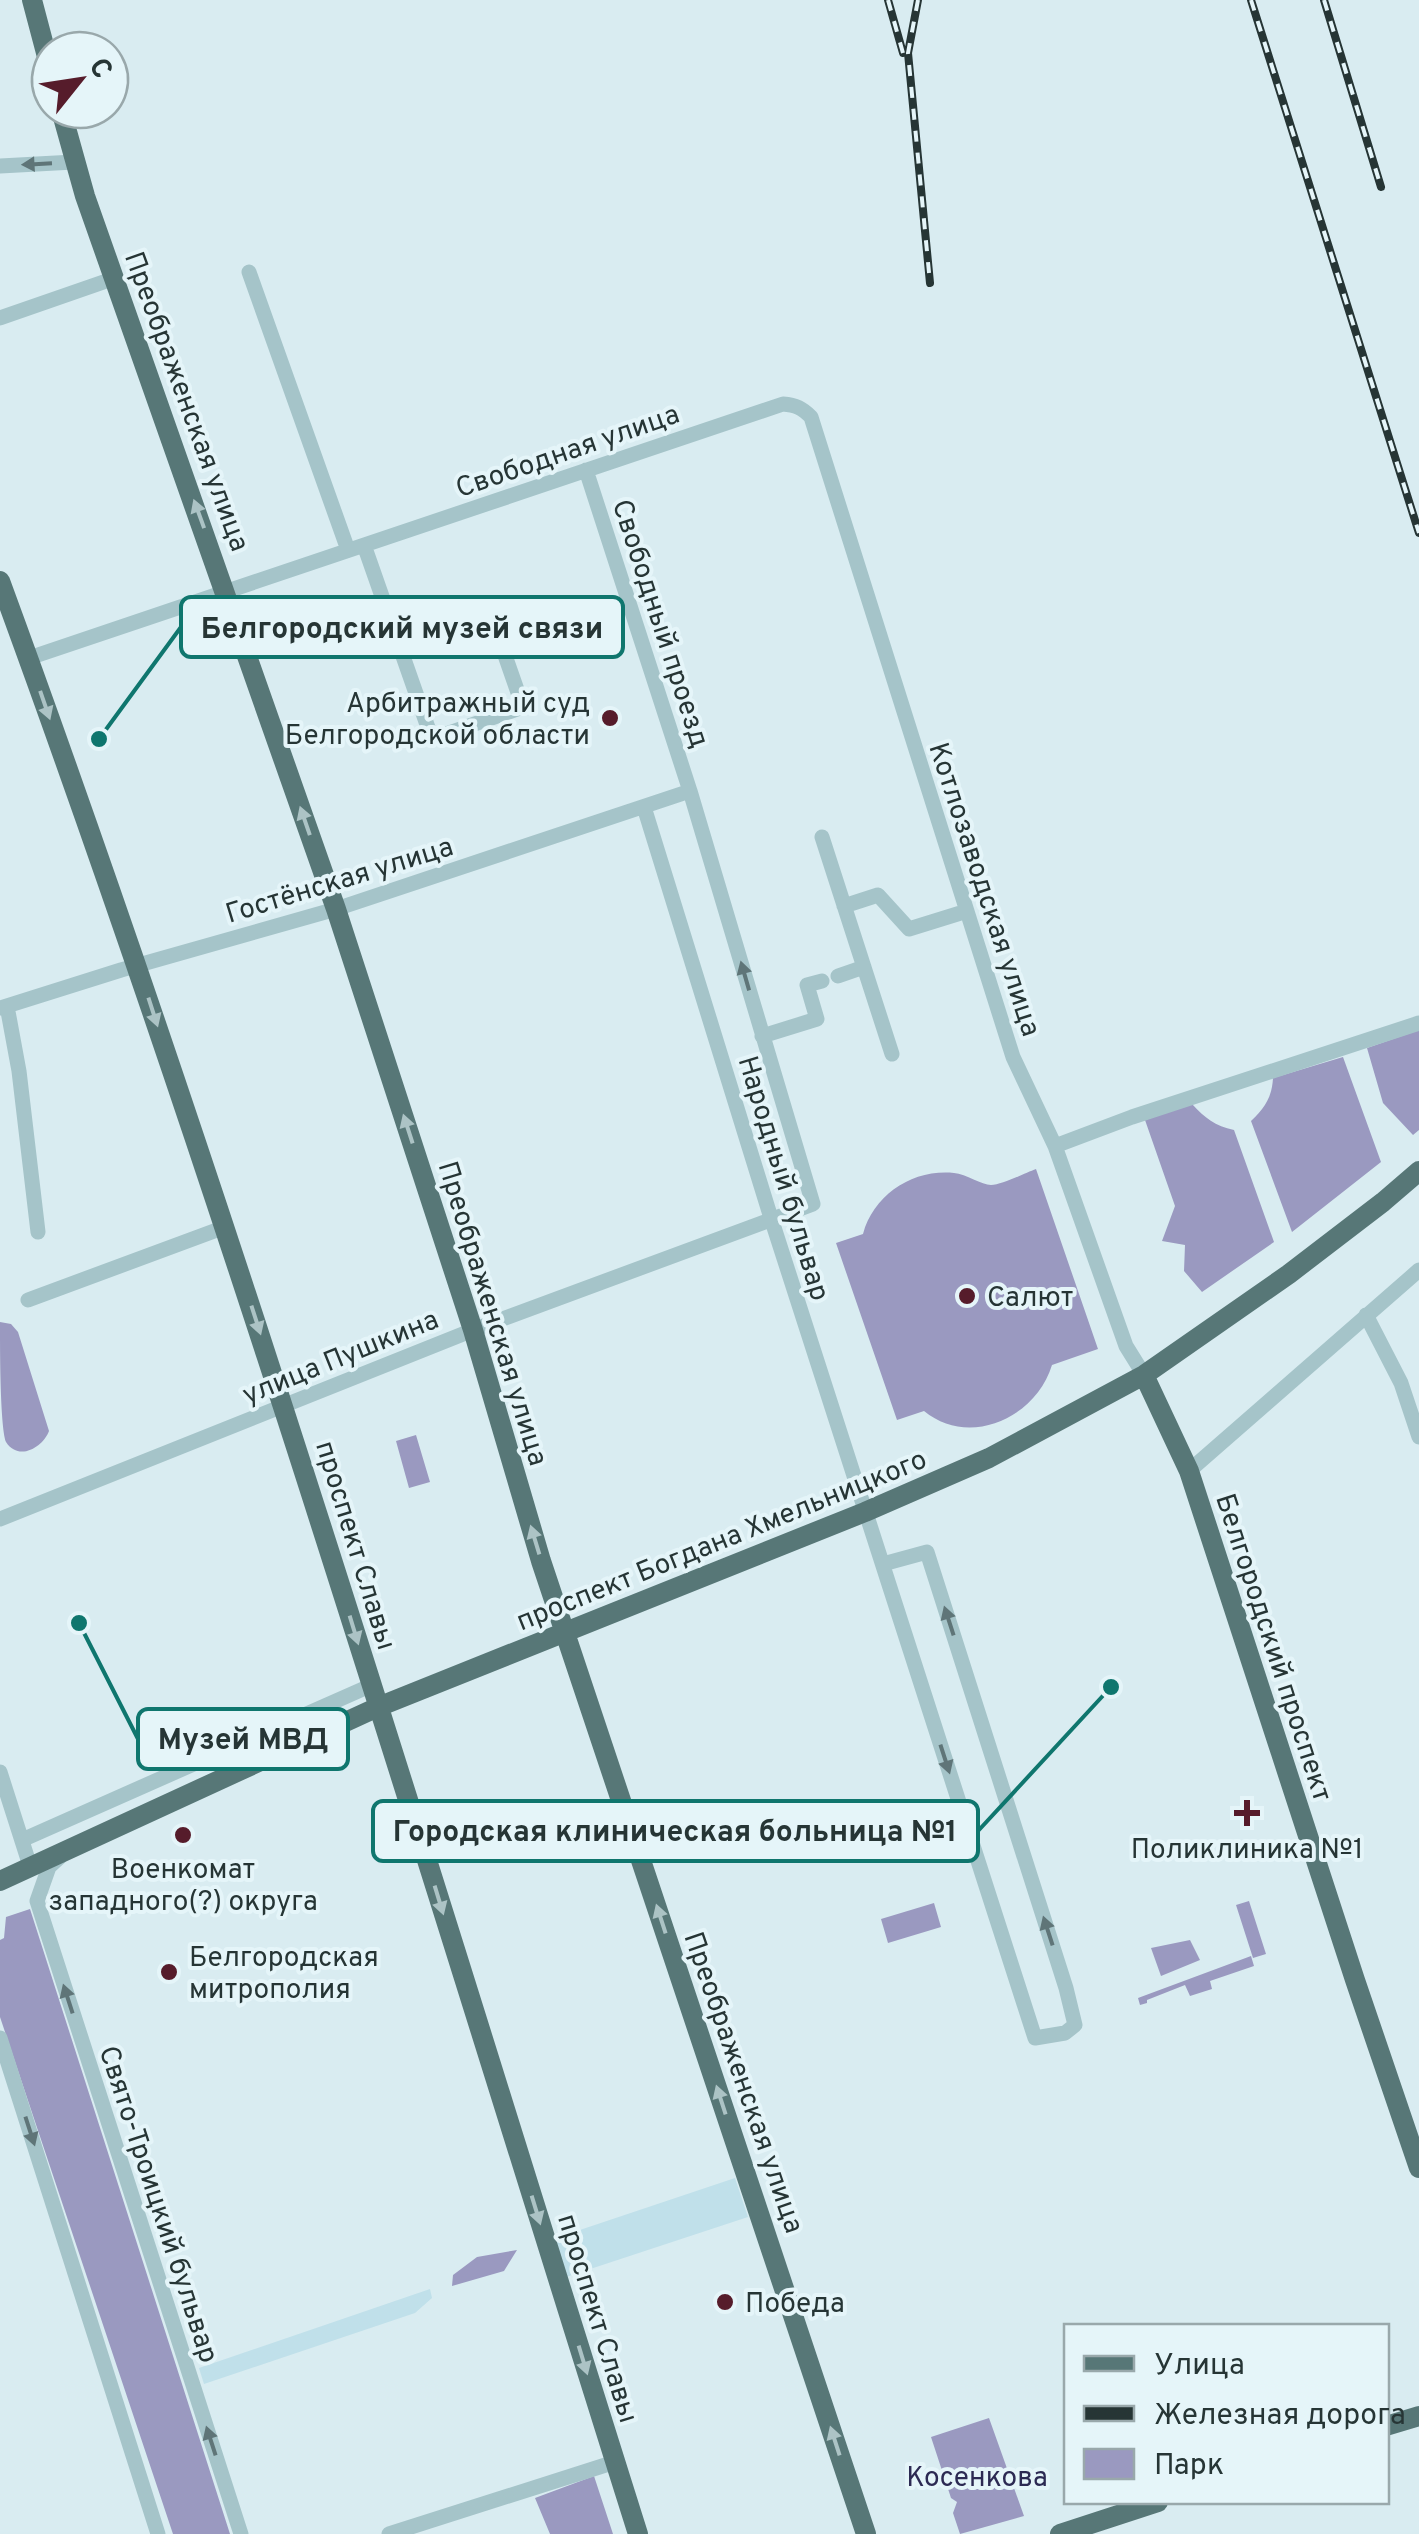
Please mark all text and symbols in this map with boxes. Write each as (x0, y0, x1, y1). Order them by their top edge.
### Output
north arrow (30, 30, 130, 130)
text: С (79, 52, 119, 86)
one-way arrow (21, 156, 53, 172)
street label: Преображенская улица (114, 247, 256, 557)
street label: Свободная улица (451, 398, 685, 508)
street label: Свободный проезд (602, 495, 716, 753)
one-way arrow (190, 498, 205, 528)
callout: Белгородский музей связи (181, 597, 623, 657)
text: Белгородский музей связи (201, 612, 603, 649)
place label: Арбитражный суд Белгородской области (285, 687, 590, 755)
one-way arrow (39, 691, 54, 721)
marker: Арбитражный суд Белгородской области (599, 707, 621, 729)
street label: Котлозаводская улица (919, 739, 1048, 1041)
one-way arrow (297, 805, 312, 835)
street label: Гостёнская улица (222, 830, 458, 934)
one-way arrow (737, 960, 752, 991)
one-way arrow (146, 997, 161, 1027)
street label: Народный бульвар (728, 1052, 837, 1306)
one-way arrow (399, 1114, 414, 1144)
street label: Преображенская улица (428, 1157, 555, 1470)
place label: Салют (987, 1281, 1074, 1317)
marker: Салют (956, 1285, 978, 1307)
street label: улица Пушкина (238, 1303, 444, 1415)
one-way arrow (249, 1306, 264, 1336)
street label: проспект Славы (305, 1437, 403, 1655)
street label: проспект Богдана Хмельницкого (512, 1443, 933, 1641)
street label: Белгородский проспект (1205, 1489, 1339, 1806)
one-way arrow (527, 1524, 542, 1555)
one-way arrow (941, 1606, 956, 1636)
one-way arrow (347, 1615, 362, 1646)
callout: Музей МВД (138, 1709, 348, 1769)
text: Музей МВД (158, 1723, 328, 1760)
one-way arrow (939, 1744, 954, 1774)
marker: Поликлиника №1 (1234, 1800, 1260, 1826)
callout: Городская клиническая больница №1 (373, 1801, 978, 1861)
text: Городская клиническая больница №1 (393, 1815, 957, 1852)
marker: Военкомат западного(?) округа (172, 1824, 194, 1846)
place label: Поликлиника №1 (1131, 1833, 1363, 1869)
place label: Военкомат западного(?) округа (48, 1853, 318, 1921)
one-way arrow (432, 1885, 447, 1916)
one-way arrow (653, 1903, 668, 1933)
one-way arrow (1039, 1916, 1054, 1946)
street label: Преображенская улица (674, 1928, 811, 2238)
place label: Белгородская митрополия (189, 1941, 379, 2009)
marker: Белгородская митрополия (158, 1961, 180, 1983)
one-way arrow (60, 1983, 75, 2013)
street label: Свято-Троицкий бульвар (89, 2042, 225, 2368)
one-way arrow (713, 2085, 728, 2115)
one-way arrow (23, 2117, 38, 2147)
one-way arrow (529, 2195, 544, 2226)
street label: проспект Славы (547, 2210, 645, 2428)
place label: Победа (745, 2287, 845, 2323)
marker: Победа (714, 2291, 736, 2313)
legend (1064, 2324, 1389, 2504)
one-way arrow (576, 2345, 591, 2376)
text: Улица (1154, 2348, 1245, 2385)
text: Железная дорога (1154, 2398, 1406, 2435)
one-way arrow (202, 2426, 217, 2456)
one-way arrow (827, 2426, 842, 2456)
text: Парк (1154, 2448, 1224, 2485)
park label: Косенкова (906, 2461, 1048, 2497)

